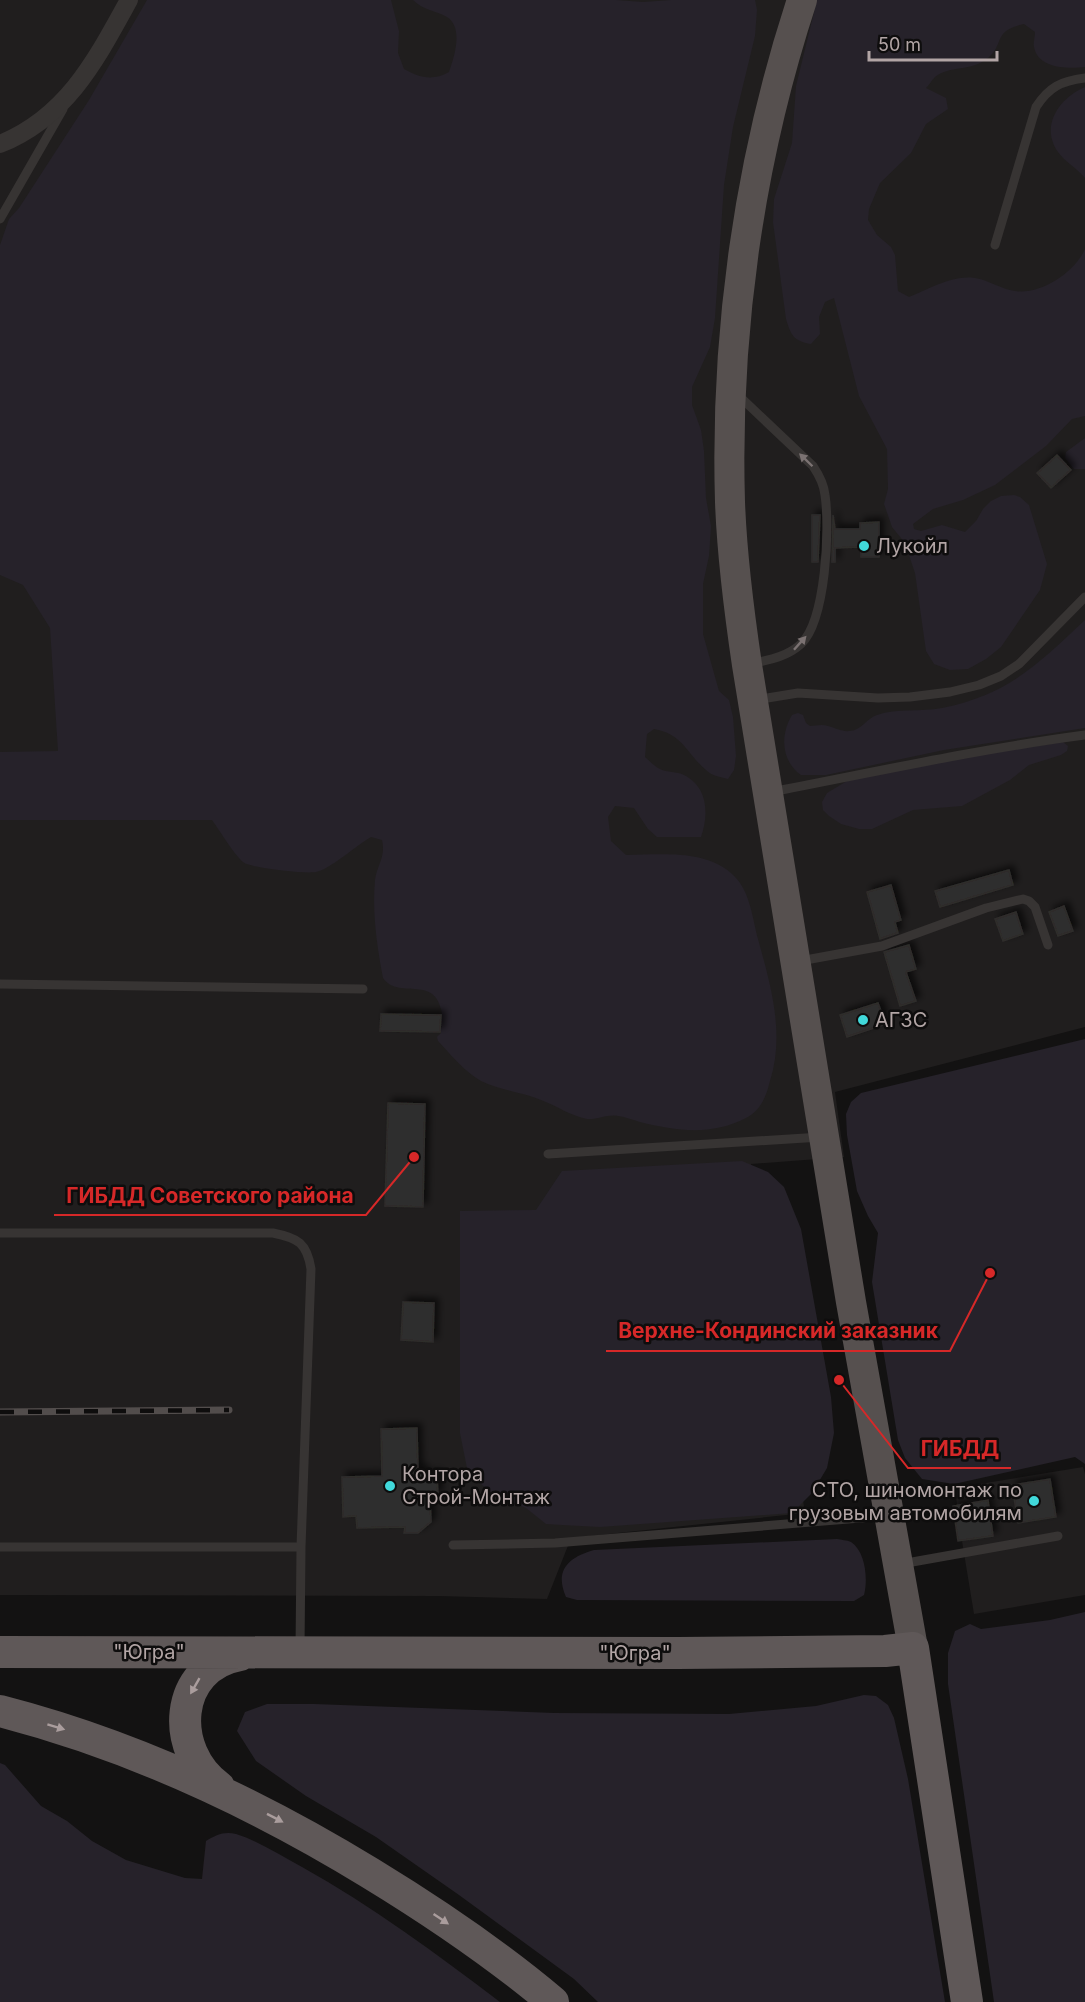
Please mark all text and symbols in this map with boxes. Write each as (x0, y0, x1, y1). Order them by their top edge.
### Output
scale bar (869, 24, 996, 62)
text: 50 m (878, 34, 921, 55)
one-way arrow (799, 453, 813, 467)
place label: Лукойл (876, 534, 948, 558)
marker: Лукойл (857, 539, 871, 553)
one-way arrow (793, 635, 806, 650)
place label: АГЗС (875, 1008, 927, 1032)
marker: АГЗС (856, 1013, 870, 1027)
callout: ГИБДД Советского района (54, 1176, 366, 1215)
text: ГИБДД Советского района (66, 1183, 354, 1208)
callout: Верхне-Кондинский заказник (606, 1312, 950, 1351)
text: Верхне-Кондинский заказник (618, 1318, 939, 1343)
callout: ГИБДД (908, 1429, 1011, 1468)
text: ГИБДД (921, 1436, 999, 1461)
place label: Контора Строй-Монтаж (402, 1462, 550, 1509)
place label: СТО, шиномонтаж по грузовым автомобилям (789, 1478, 1022, 1525)
marker: Контора Строй-Монтаж (383, 1479, 397, 1493)
marker: СТО, шиномонтаж по грузовым автомобилям (1027, 1494, 1041, 1508)
street label: "Югра" (113, 1640, 185, 1664)
street label: "Югра" (599, 1641, 671, 1665)
one-way arrow (190, 1678, 200, 1695)
one-way arrow (47, 1723, 65, 1732)
one-way arrow (266, 1813, 283, 1823)
one-way arrow (433, 1913, 449, 1925)

